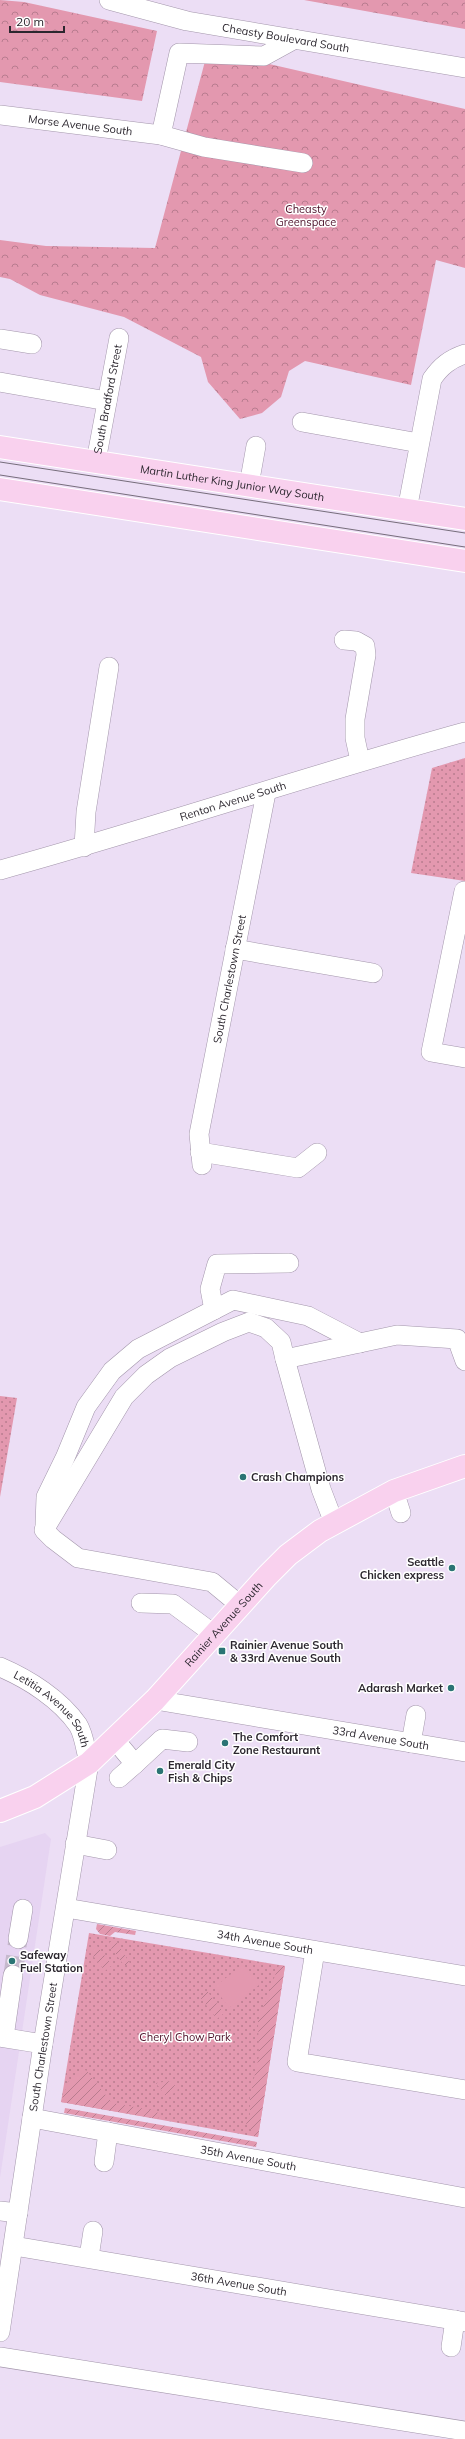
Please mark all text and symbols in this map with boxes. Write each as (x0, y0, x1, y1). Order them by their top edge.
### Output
scale bar (10, 8, 64, 34)
text: 20 m (16, 14, 44, 29)
street label: Cheasty Boulevard South (221, 20, 351, 55)
street label: Morse Avenue South (27, 112, 133, 138)
park label: Cheasty Greenspace (276, 202, 336, 229)
street label: South Bradford Street (90, 343, 125, 455)
street label: Martin Luther King Junior Way South (139, 462, 325, 504)
street label: Renton Avenue South (178, 778, 288, 824)
street label: South Charlestown Street (210, 914, 249, 1045)
place label: Crash Champions (251, 1470, 344, 1484)
marker: Crash Champions (238, 1472, 248, 1482)
place label: Seattle Chicken express (360, 1555, 444, 1582)
marker: Seattle Chicken express (447, 1563, 457, 1573)
street label: Rainier Avenue South (182, 1579, 266, 1670)
place label: Rainier Avenue South & 33rd Avenue South (230, 1638, 343, 1665)
marker: Rainier Avenue South & 33rd Avenue South (217, 1646, 227, 1656)
street label: Letitia Avenue South (11, 1668, 92, 1749)
place label: Adarash Market (358, 1681, 443, 1695)
marker: Adarash Market (446, 1683, 456, 1693)
street label: 33rd Avenue South (332, 1723, 430, 1753)
place label: The Comfort Zone Restaurant (233, 1730, 320, 1757)
marker: The Comfort Zone Restaurant (220, 1738, 230, 1748)
place label: Emerald City Fish & Chips (168, 1758, 235, 1785)
marker: Emerald City Fish & Chips (155, 1766, 165, 1776)
street label: 34th Avenue South (216, 1927, 314, 1957)
place label: Safeway Fuel Station (20, 1948, 83, 1975)
marker: Safeway Fuel Station (7, 1956, 17, 1966)
street label: South Charlestown Street (26, 1981, 60, 2113)
park label: Cheryl Chow Park (139, 2030, 231, 2044)
street label: 35th Avenue South (199, 2142, 298, 2174)
street label: 36th Avenue South (190, 2269, 288, 2299)

